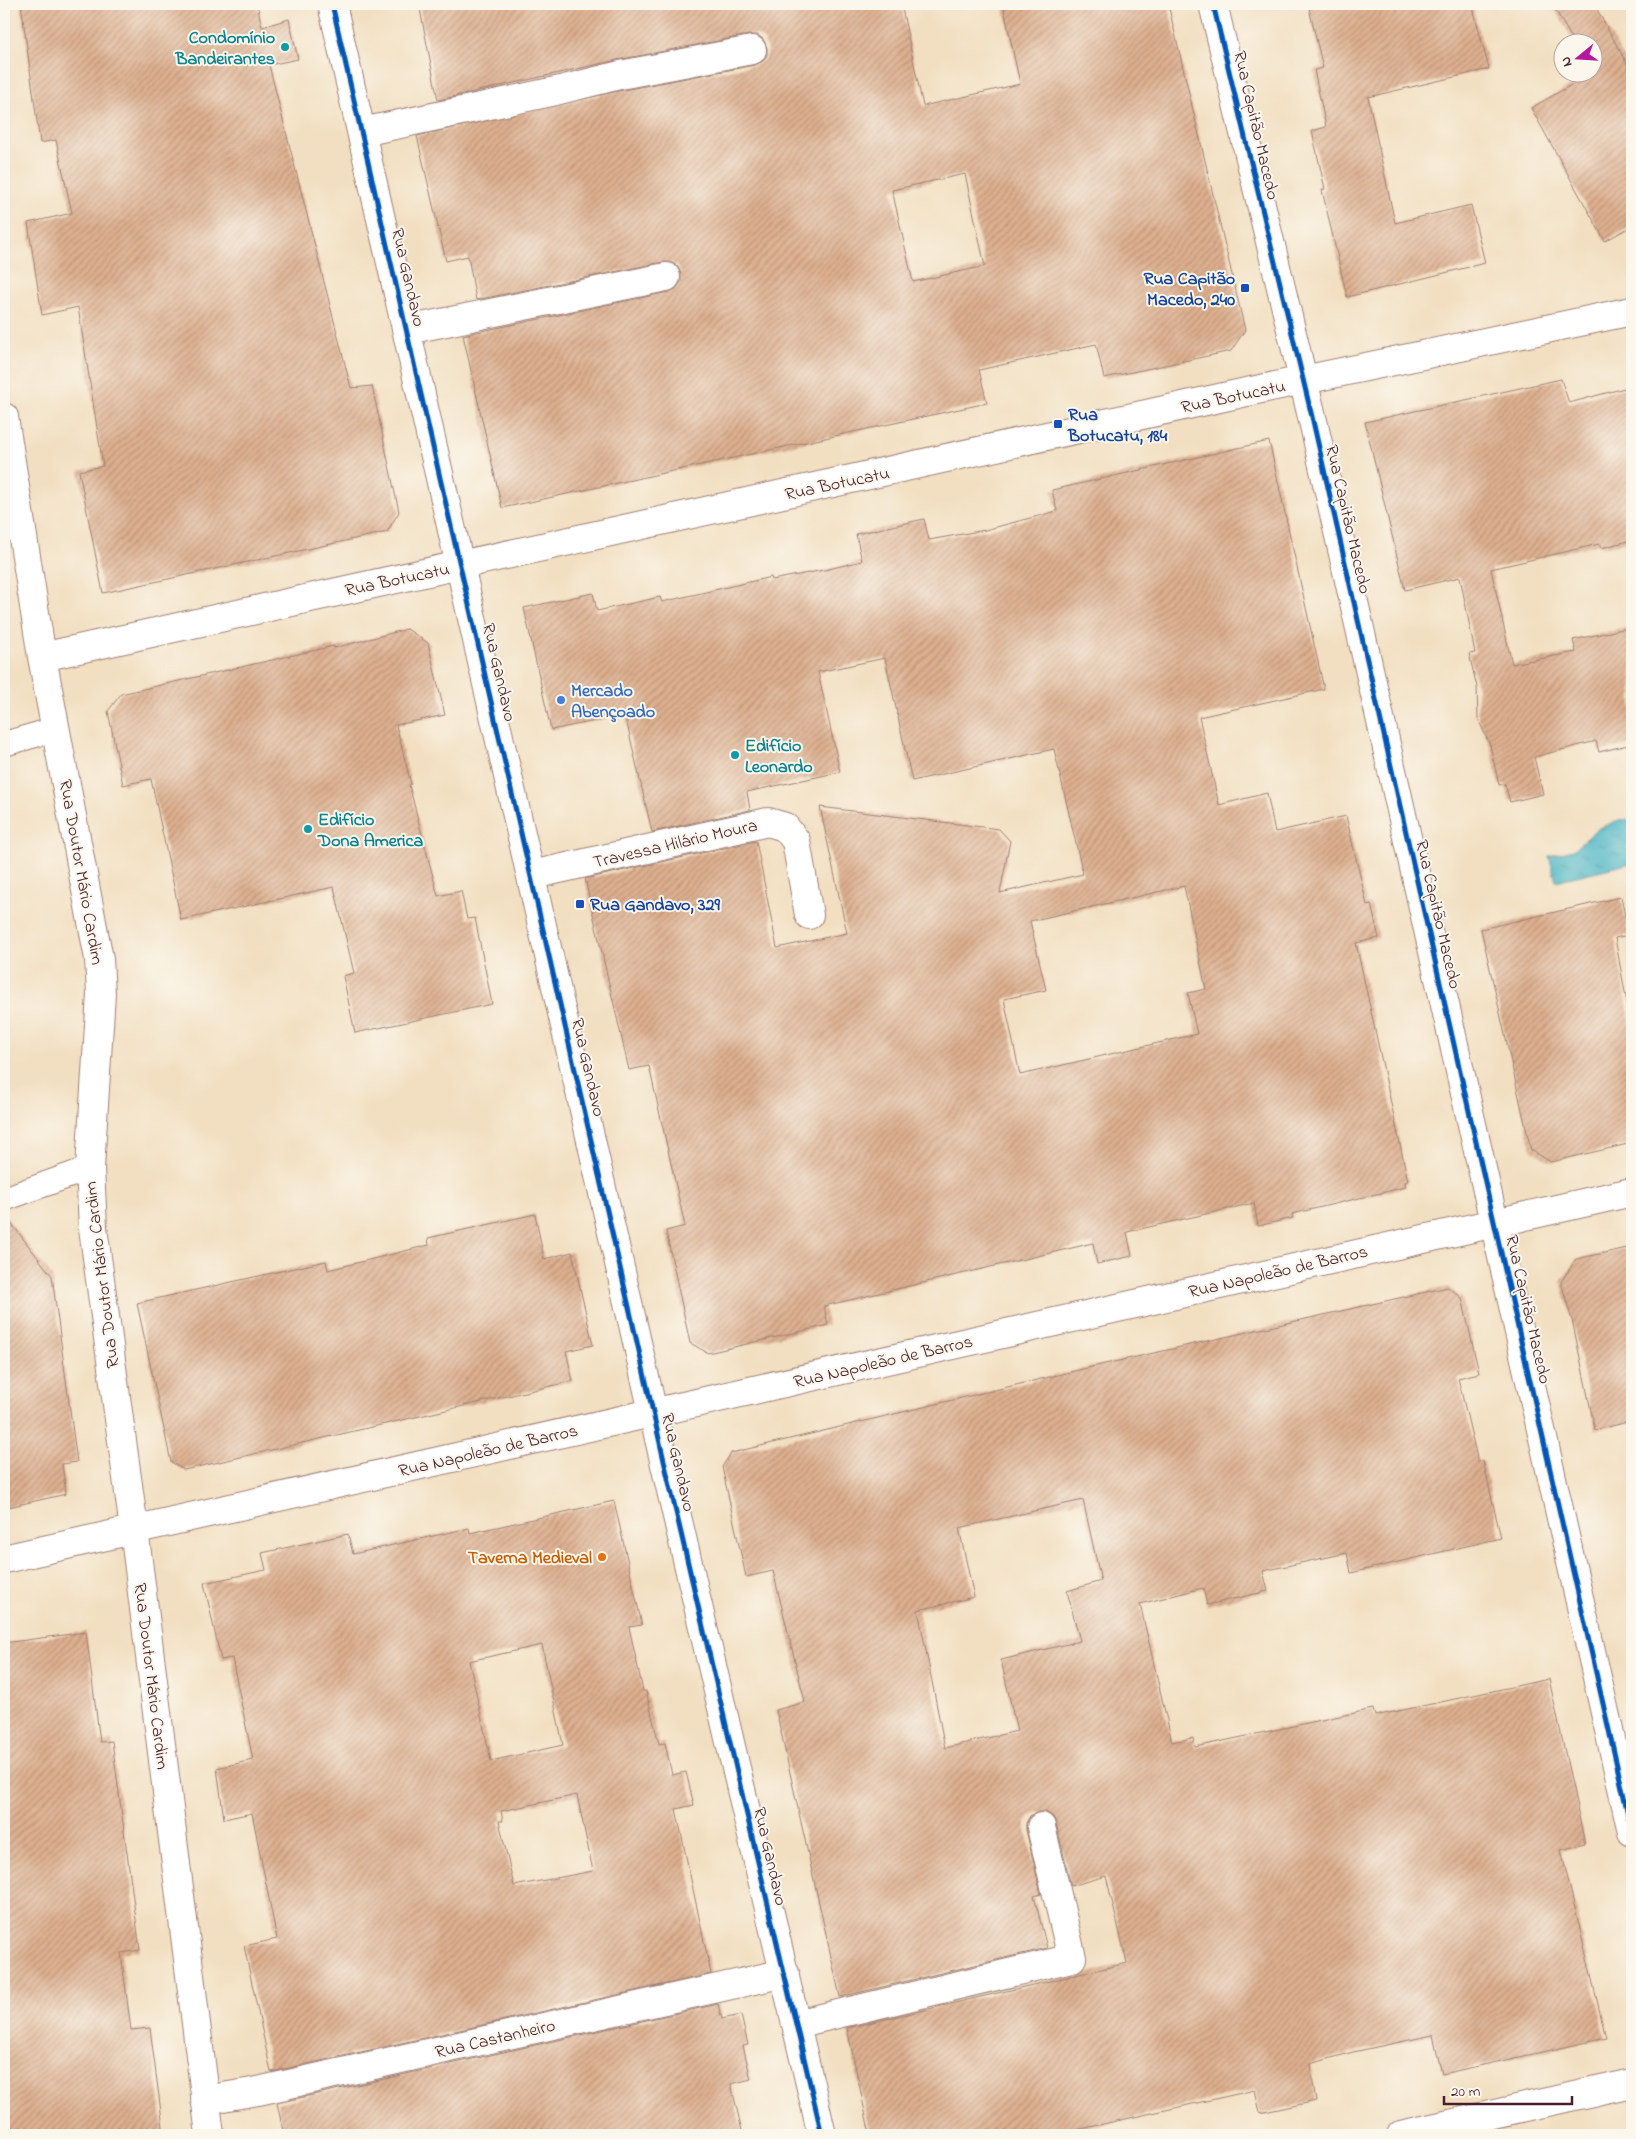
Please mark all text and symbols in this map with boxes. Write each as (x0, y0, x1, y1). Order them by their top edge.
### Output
place label: Condomínio Bandeirantes (174, 26, 275, 73)
north arrow (1554, 32, 1604, 82)
marker: Condomínio Bandeirantes (279, 41, 291, 53)
street label: Rua Capitão Macedo (1225, 48, 1285, 203)
text: N (1556, 54, 1579, 69)
street label: Rua Gandavo (383, 226, 431, 329)
place label: Rua Capitão Macedo, 240 (1143, 267, 1235, 314)
marker: Rua Capitão Macedo, 240 (1239, 282, 1251, 294)
street label: Rua Botucatu (1179, 374, 1288, 422)
place label: Rua Botucatu, 184 (1067, 403, 1168, 450)
marker: Rua Botucatu, 184 (1052, 418, 1064, 430)
street label: Rua Capitão Macedo (1317, 442, 1377, 597)
street label: Rua Botucatu (783, 461, 892, 509)
street label: Rua Botucatu (343, 557, 452, 605)
street label: Rua Gandavo (474, 621, 522, 724)
place label: Mercado Abençoado (571, 679, 655, 726)
marker: Mercado Abençoado (555, 694, 567, 706)
place label: Edifício Leonardo (745, 734, 813, 781)
marker: Edifício Leonardo (729, 749, 741, 761)
street label: Rua Doutor Mário Cardim (51, 778, 109, 967)
place label: Edifício Dona America (317, 808, 424, 855)
street label: Travessa Hilário Moura (591, 813, 760, 877)
marker: Edifício Dona America (302, 823, 314, 835)
street label: Rua Capitão Macedo (1407, 837, 1467, 992)
place label: Rua Gandavo, 329 (590, 893, 720, 919)
marker: Rua Gandavo, 329 (574, 898, 586, 910)
street label: Rua Gandavo (563, 1016, 611, 1119)
street label: Rua Doutor Mário Cardim (79, 1180, 127, 1370)
street label: Rua Capitão Macedo (1497, 1232, 1557, 1387)
street label: Rua Napoleão de Barros (1186, 1240, 1371, 1306)
street label: Rua Napoleão de Barros (791, 1330, 976, 1396)
street label: Rua Gandavo (653, 1411, 701, 1514)
street label: Rua Napoleão de Barros (396, 1419, 581, 1485)
place label: Taverna Medieval (468, 1546, 592, 1572)
marker: Taverna Medieval (596, 1551, 608, 1563)
street label: Rua Doutor Mário Cardim (126, 1581, 174, 1771)
street label: Rua Gandavo (745, 1805, 793, 1908)
street label: Rua Castanheiro (433, 2013, 558, 2066)
scale bar (1444, 2074, 1571, 2106)
text: 20 m (1451, 2081, 1481, 2103)

